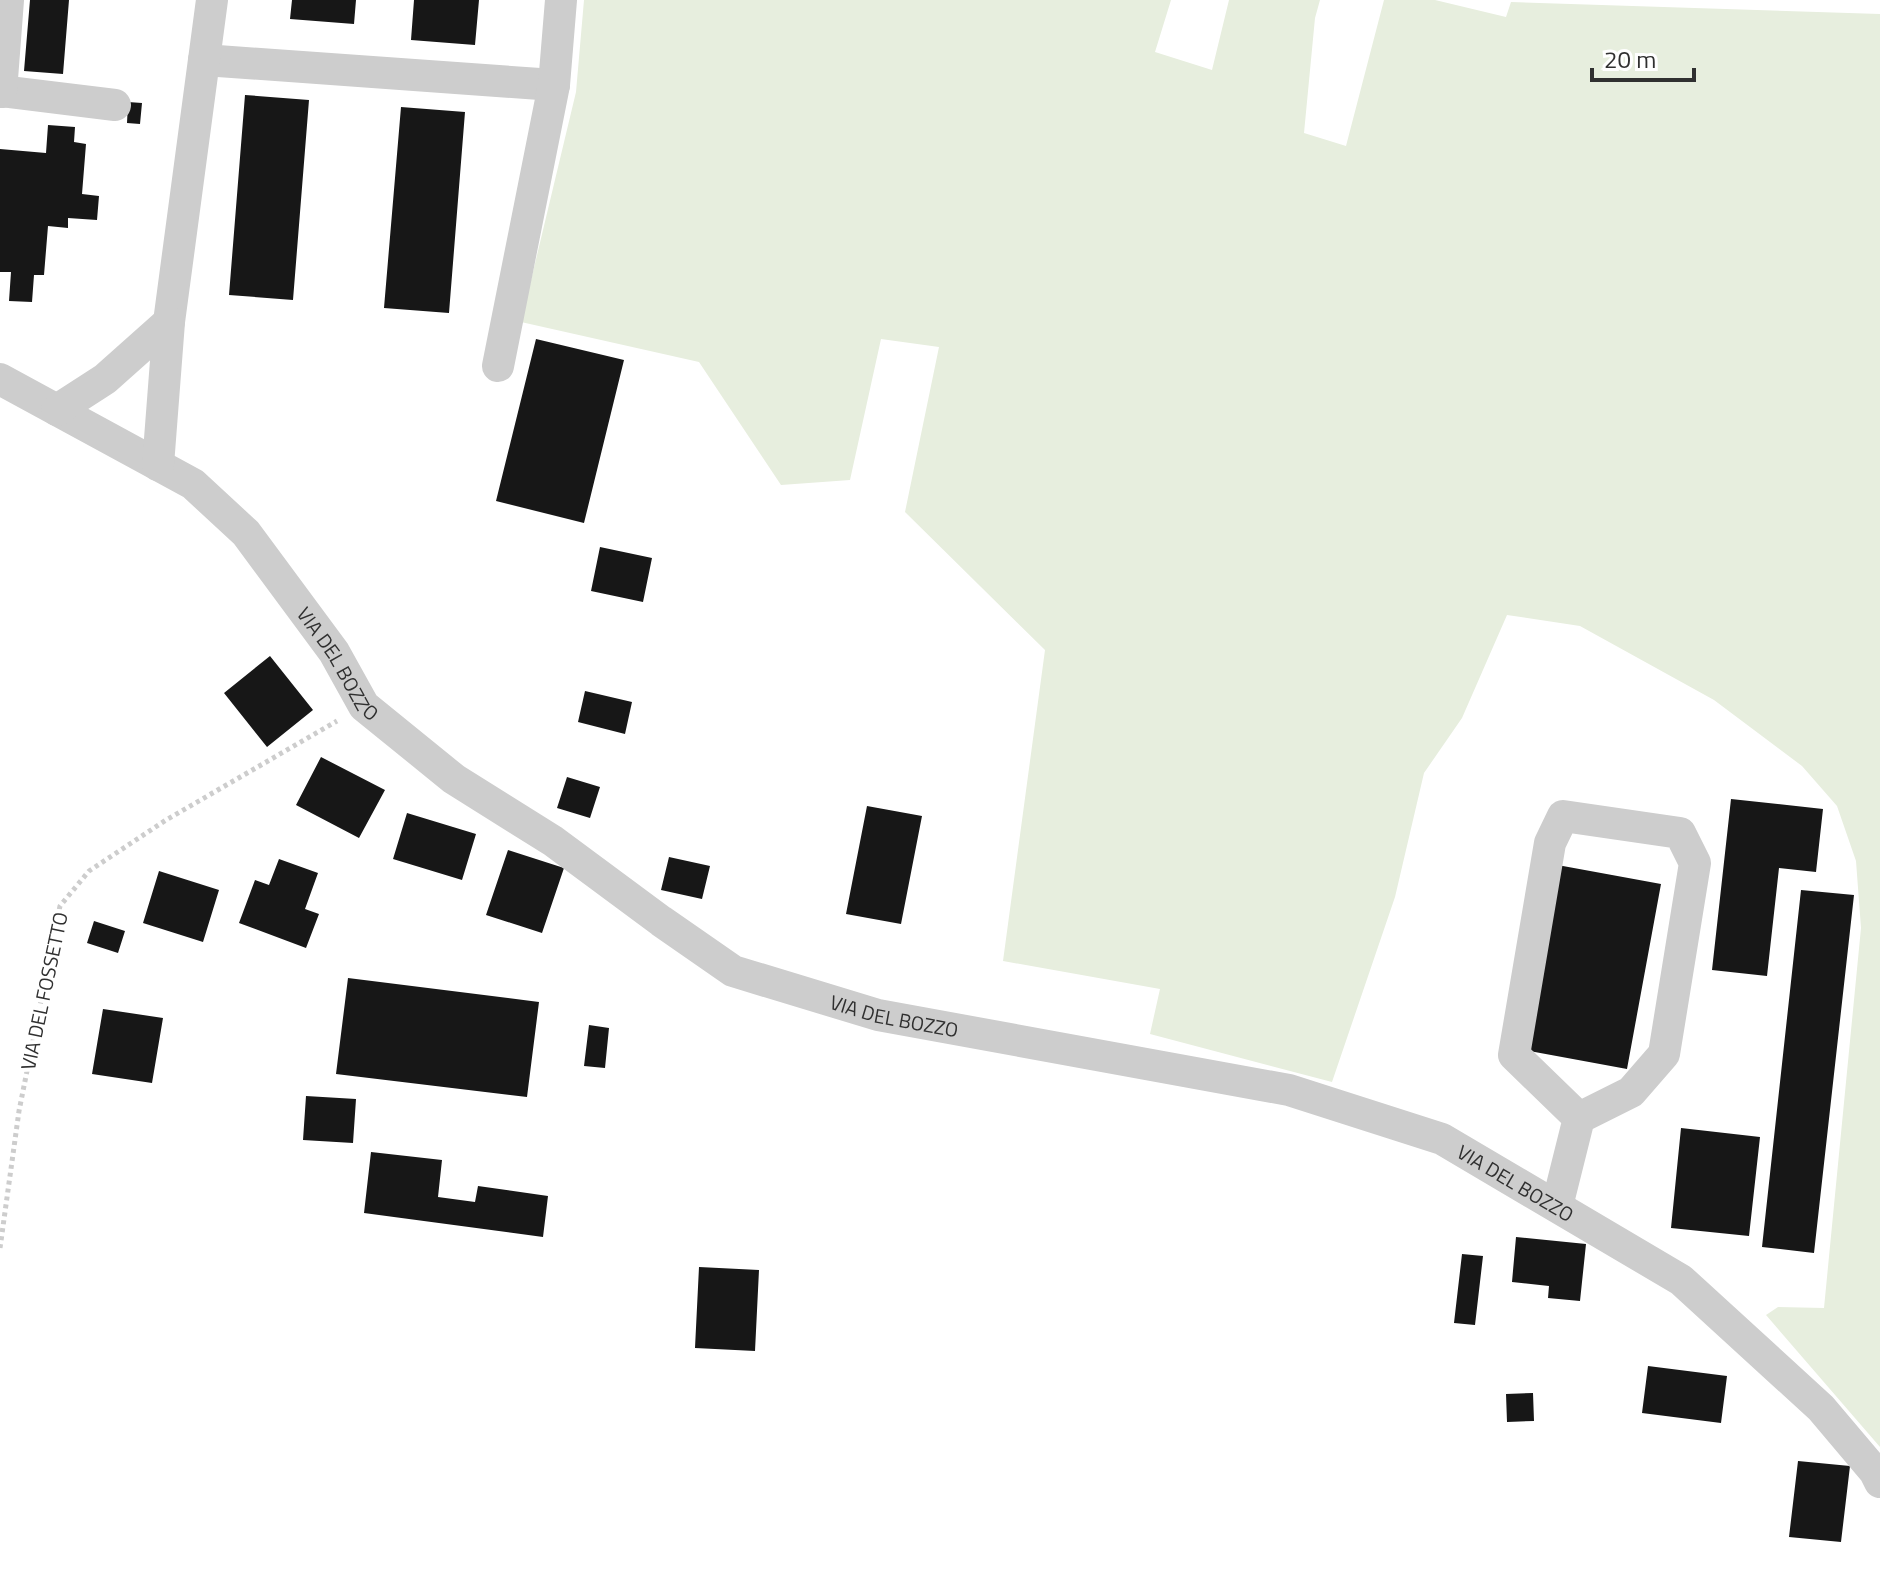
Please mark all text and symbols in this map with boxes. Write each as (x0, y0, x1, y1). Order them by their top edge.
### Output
scale bar (1592, 32, 1694, 82)
text: 20 m (1604, 41, 1656, 77)
street label: VIA DEL BOZZO (290, 600, 386, 728)
street label: VIA DEL FOSSETTO (12, 909, 76, 1073)
street label: VIA DEL BOZZO (826, 986, 961, 1045)
street label: VIA DEL BOZZO (1451, 1136, 1580, 1229)

